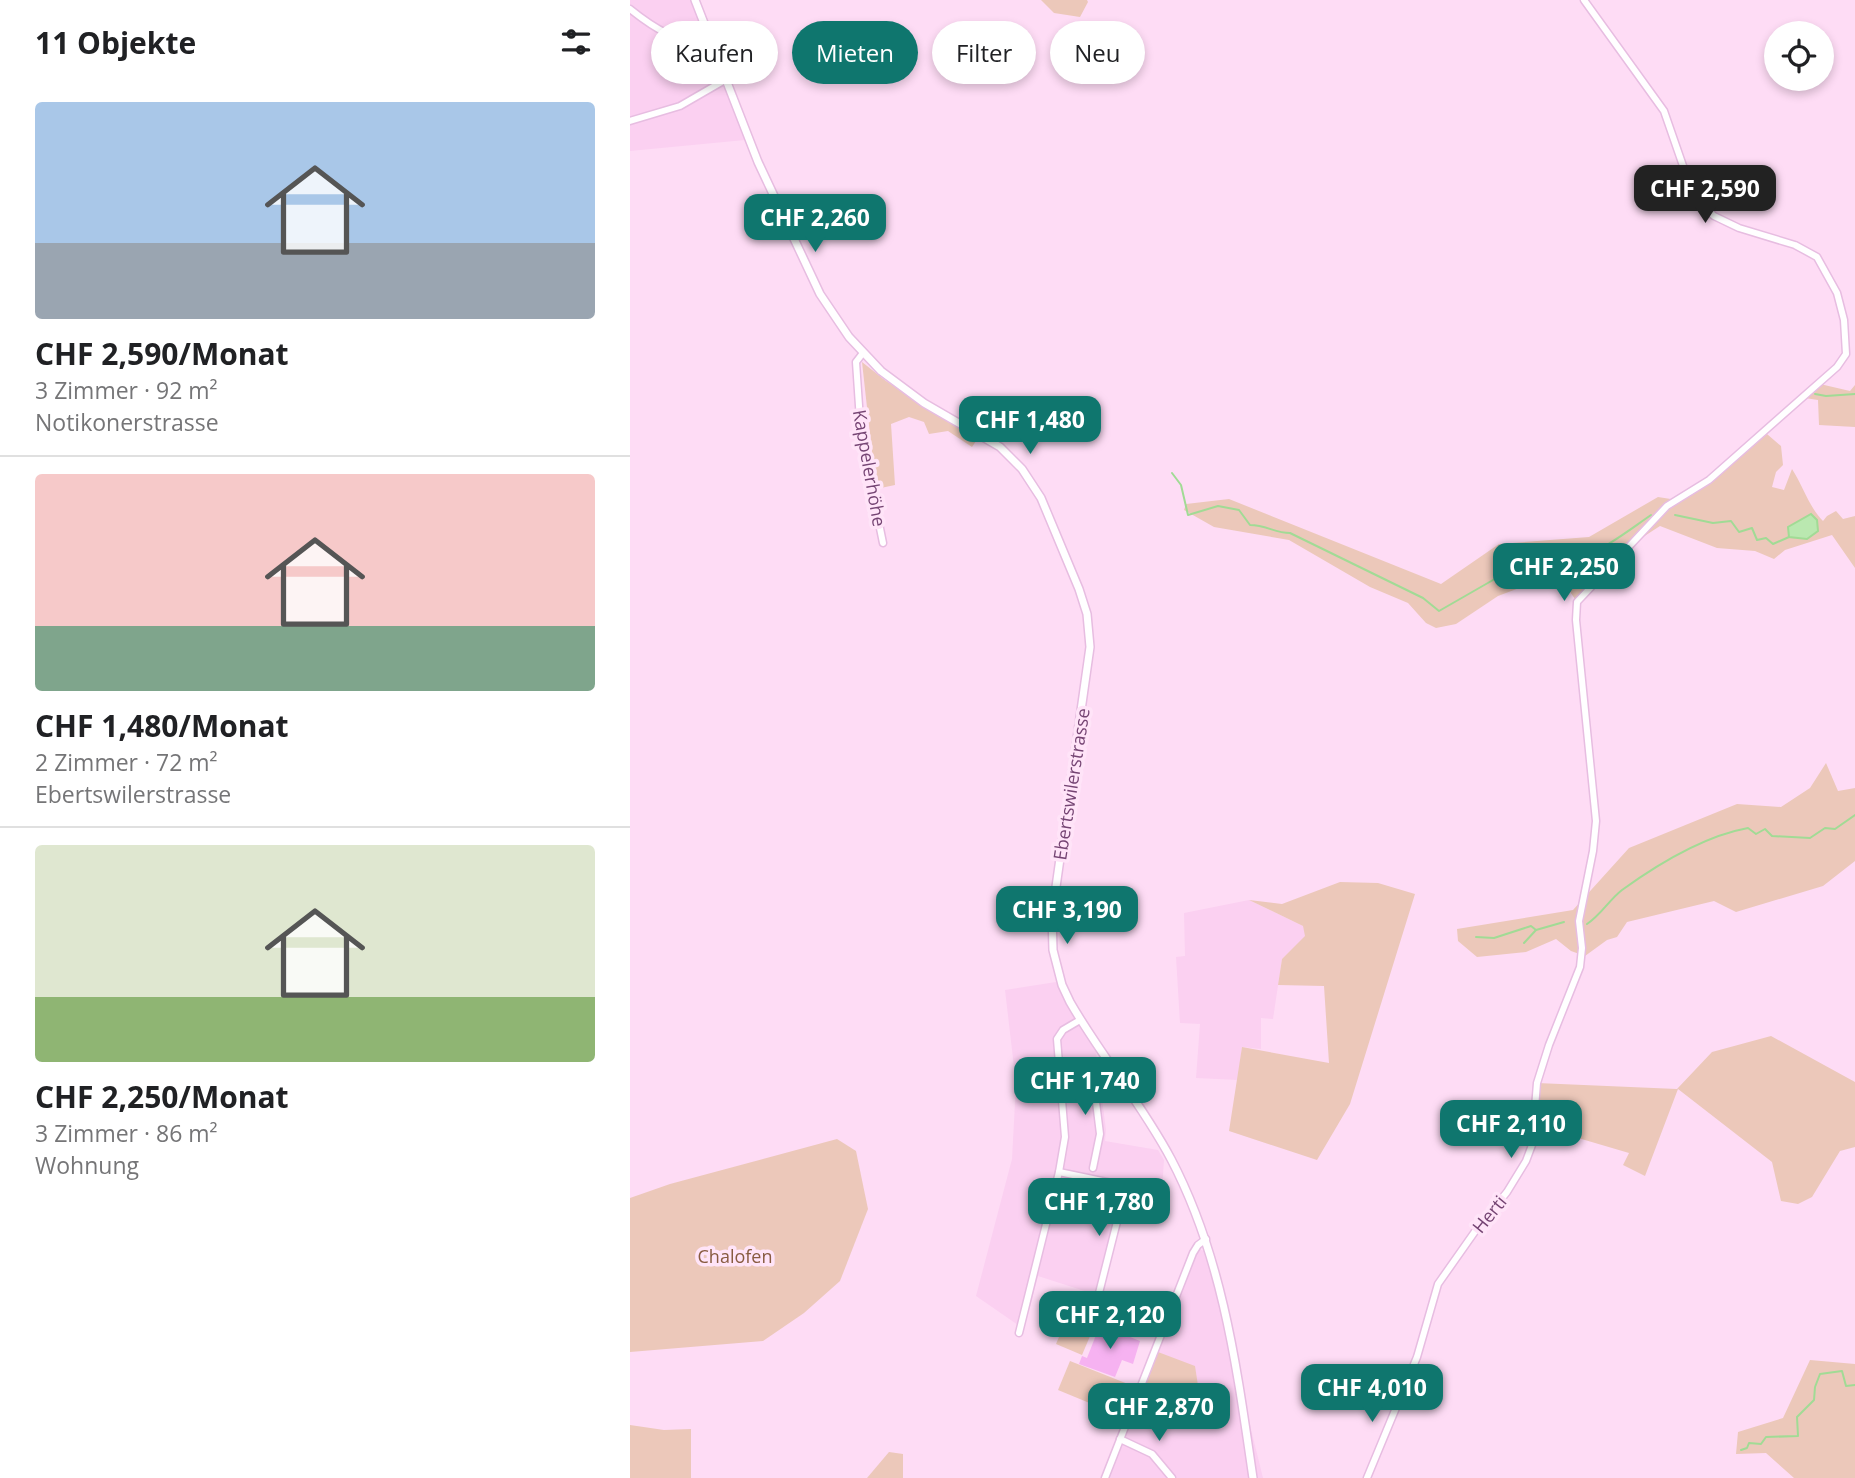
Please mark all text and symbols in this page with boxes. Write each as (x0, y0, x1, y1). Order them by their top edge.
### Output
chip: Kaufen (651, 21, 778, 84)
chip: Mieten (792, 21, 918, 84)
chip: Filter (932, 21, 1036, 84)
chip: Neu (1050, 21, 1145, 84)
map controls (1764, 21, 1834, 91)
button: locate (1764, 21, 1834, 91)
text: 11 Objekte (35, 22, 196, 63)
icon: filters (557, 23, 595, 61)
icon: home (252, 147, 378, 273)
pin: CHF 2,590 (1625, 166, 1785, 225)
text: CHF 2,590 (1650, 172, 1760, 204)
pin: CHF 2,260 (735, 194, 895, 254)
text: CHF 2,260 (760, 201, 870, 233)
text: CHF 2,590/Monat (35, 333, 289, 374)
text: 3 Zimmer · 92 m² (35, 374, 218, 406)
pin: CHF 1,480 (950, 396, 1110, 456)
text: CHF 1,480 (975, 403, 1085, 435)
text: Notikonerstrasse (35, 406, 219, 438)
street label: Kappelerhöhe (848, 408, 892, 528)
icon: home (252, 519, 378, 645)
pin: CHF 2,250 (1484, 544, 1644, 603)
text: CHF 2,250 (1509, 550, 1619, 582)
text: CHF 1,480/Monat (35, 705, 289, 746)
street label: Ebertswilerstrasse (1047, 706, 1095, 862)
text: 2 Zimmer · 72 m² (35, 746, 218, 778)
text: Ebertswilerstrasse (35, 778, 231, 810)
pin: CHF 3,190 (987, 886, 1147, 946)
icon: home (252, 890, 378, 1016)
text: CHF 3,190 (1012, 893, 1122, 925)
pin: CHF 1,740 (1005, 1058, 1165, 1117)
text: CHF 1,740 (1030, 1064, 1140, 1096)
text: CHF 2,250/Monat (35, 1076, 289, 1117)
pin: CHF 2,110 (1431, 1100, 1591, 1160)
text: CHF 2,110 (1456, 1107, 1566, 1139)
text: 3 Zimmer · 86 m² (35, 1117, 218, 1149)
text: Wohnung (35, 1149, 139, 1181)
pin: CHF 1,780 (1019, 1178, 1179, 1238)
text: CHF 1,780 (1044, 1185, 1154, 1217)
street label: Herti (1467, 1190, 1511, 1238)
park label: Chalofen (698, 1244, 772, 1268)
pin: CHF 2,120 (1030, 1292, 1190, 1351)
text: CHF 2,120 (1055, 1298, 1165, 1330)
pin: CHF 4,010 (1292, 1364, 1452, 1424)
text: CHF 4,010 (1317, 1371, 1427, 1403)
pin: CHF 2,870 (1079, 1384, 1239, 1443)
text: CHF 2,870 (1104, 1390, 1214, 1422)

